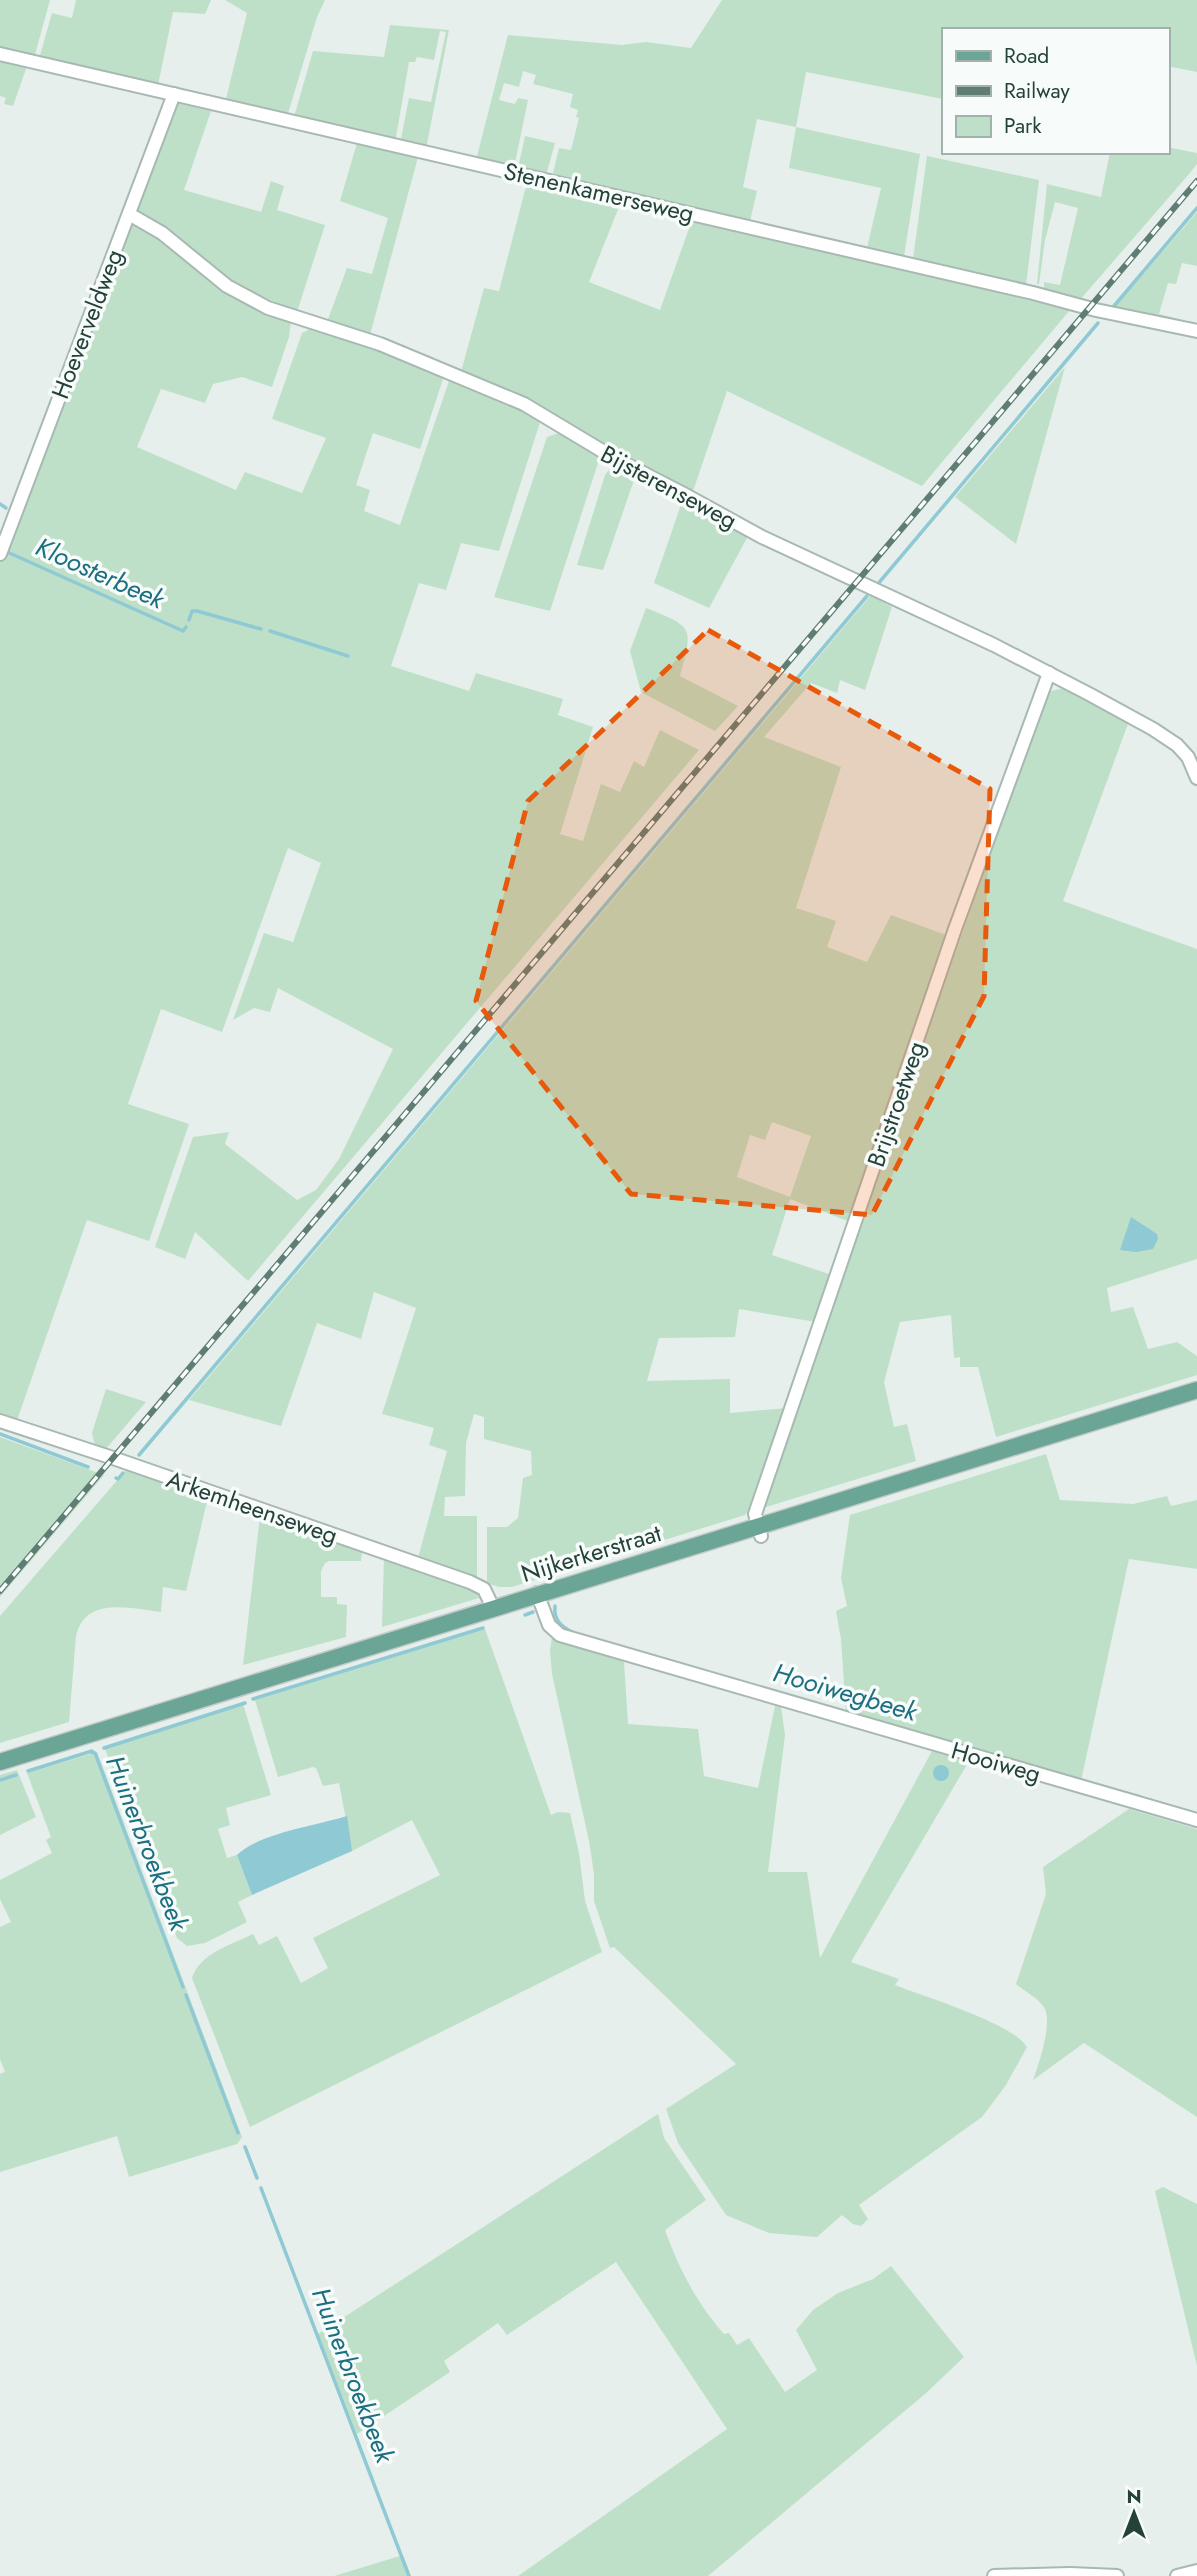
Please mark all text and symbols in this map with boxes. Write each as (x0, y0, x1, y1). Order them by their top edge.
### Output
legend (942, 28, 1169, 154)
text: Road (1004, 41, 1049, 71)
text: Railway (1004, 76, 1070, 106)
text: Park (1004, 111, 1042, 141)
street label: Stenenkamerseweg (501, 153, 697, 231)
street label: Hoeverveldweg (42, 244, 132, 404)
street label: Bijsterenseweg (595, 436, 743, 538)
water label: Kloosterbeek (30, 528, 172, 619)
street label: Brijstroetweg (858, 1037, 934, 1171)
street label: Arkemheenseweg (162, 1461, 342, 1553)
street label: Nijkerkerstraat (517, 1515, 666, 1591)
water label: Hooiwegbeek (769, 1653, 923, 1731)
street label: Hooiweg (947, 1733, 1045, 1791)
water label: Huinerbroekbeek (96, 1750, 199, 1938)
water label: Huinerbroekbeek (302, 2282, 405, 2470)
north arrow (1099, 2478, 1169, 2548)
text: N (1126, 2483, 1142, 2510)

